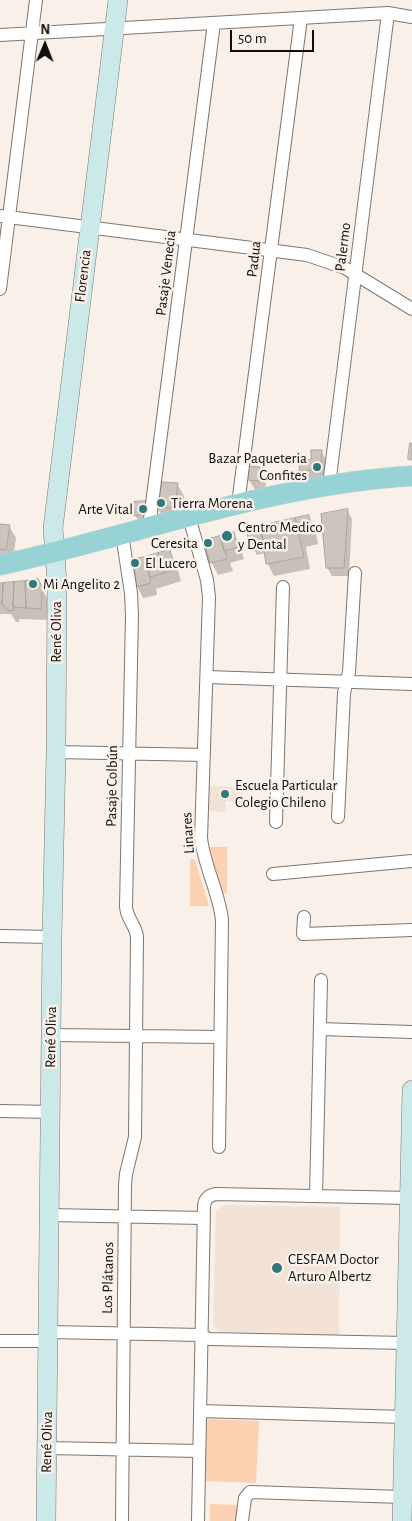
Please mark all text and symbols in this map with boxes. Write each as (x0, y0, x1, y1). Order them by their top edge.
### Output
north arrow (20, 20, 70, 70)
scale bar (232, 20, 316, 52)
text: N (40, 23, 50, 37)
text: 50 m (238, 31, 267, 46)
street label: Palermo (331, 222, 355, 272)
street label: Pasaje Venecia (152, 229, 180, 317)
street label: Padua (243, 240, 265, 278)
street label: Florencia (71, 248, 95, 304)
place label: Bazar Paqueteria Confites (208, 449, 307, 484)
marker: Bazar Paqueteria Confites (311, 461, 323, 473)
place label: Tierra Morena (171, 494, 253, 512)
marker: Tierra Morena (155, 497, 167, 509)
place label: Arte Vital (78, 500, 133, 518)
marker: Arte Vital (137, 503, 149, 515)
place label: Centro Medico y Dental (238, 518, 323, 553)
marker: Centro Medico y Dental (220, 529, 234, 543)
place label: Ceresita (151, 534, 198, 552)
marker: Ceresita (202, 537, 214, 549)
place label: El Lucero (145, 554, 197, 572)
marker: El Lucero (129, 557, 141, 569)
place label: Mi Angelito 2 (43, 575, 120, 593)
marker: Mi Angelito 2 (27, 578, 39, 590)
street label: René Oliva (47, 601, 65, 663)
street label: Pasaje Colbún (102, 745, 122, 827)
place label: Escuela Particular Colegio Chileno (235, 776, 337, 811)
marker: Escuela Particular Colegio Chileno (219, 788, 231, 800)
street label: Linares (178, 812, 198, 854)
street label: René Oliva (41, 1006, 61, 1068)
street label: Los Plátanos (98, 1242, 118, 1314)
place label: CESFAM Doctor Arturo Albertz (288, 1250, 379, 1285)
marker: CESFAM Doctor Arturo Albertz (270, 1261, 284, 1275)
street label: René Oliva (37, 1411, 57, 1473)

